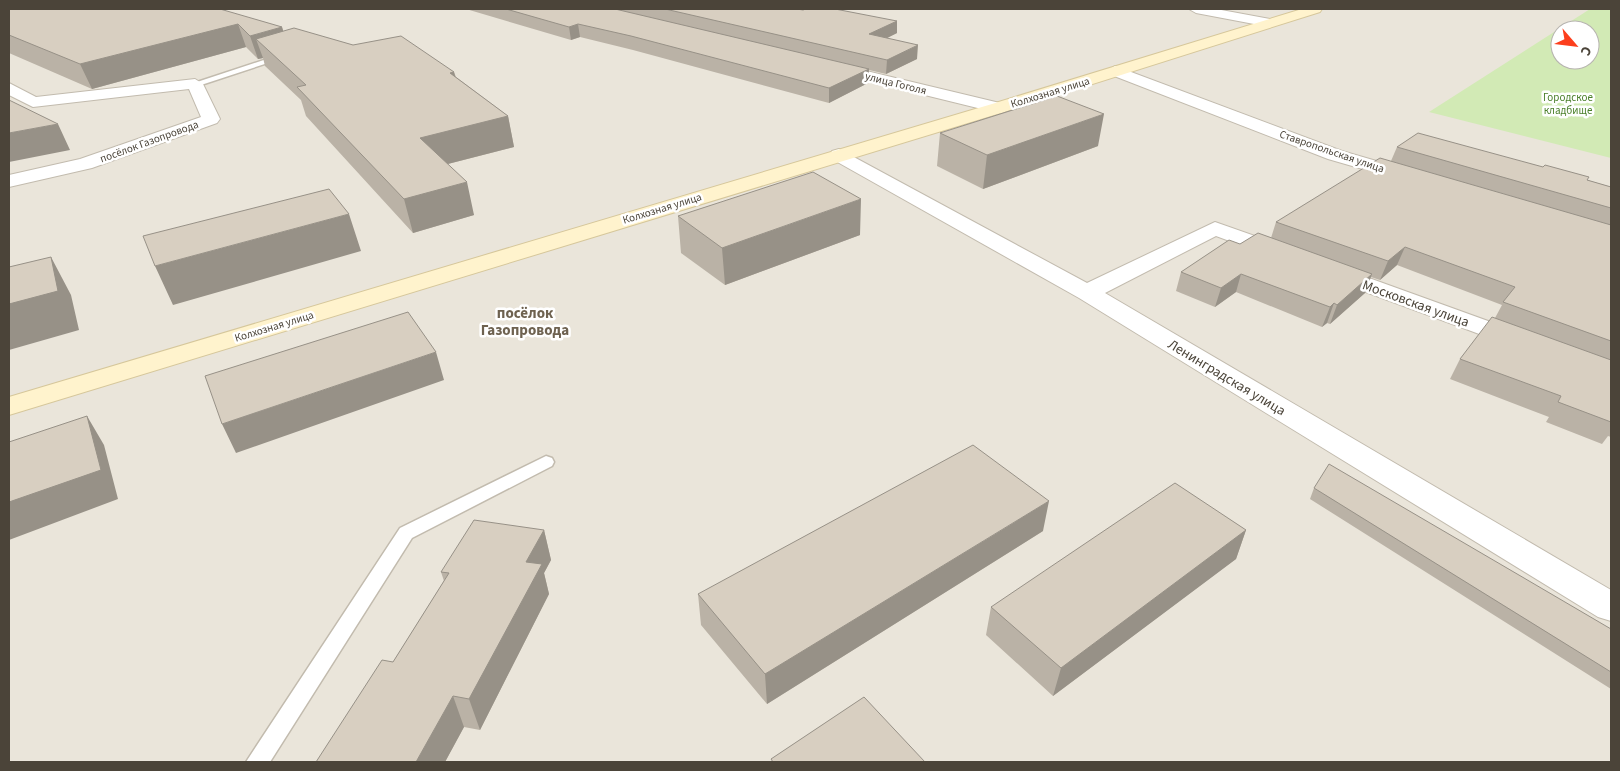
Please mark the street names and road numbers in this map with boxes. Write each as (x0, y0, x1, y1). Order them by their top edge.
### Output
street label: улица Гоголя (864, 69, 928, 98)
street label: Колхозная улица (1009, 73, 1092, 112)
street label: посёлок Газопровода (98, 117, 201, 166)
street label: Ставропольская улица (1277, 126, 1386, 176)
street label: Колхозная улица (621, 189, 704, 228)
street label: Московская улица (1359, 275, 1472, 333)
street label: Колхозная улица (233, 307, 316, 346)
street label: Ленинградская улица (1164, 335, 1289, 421)

